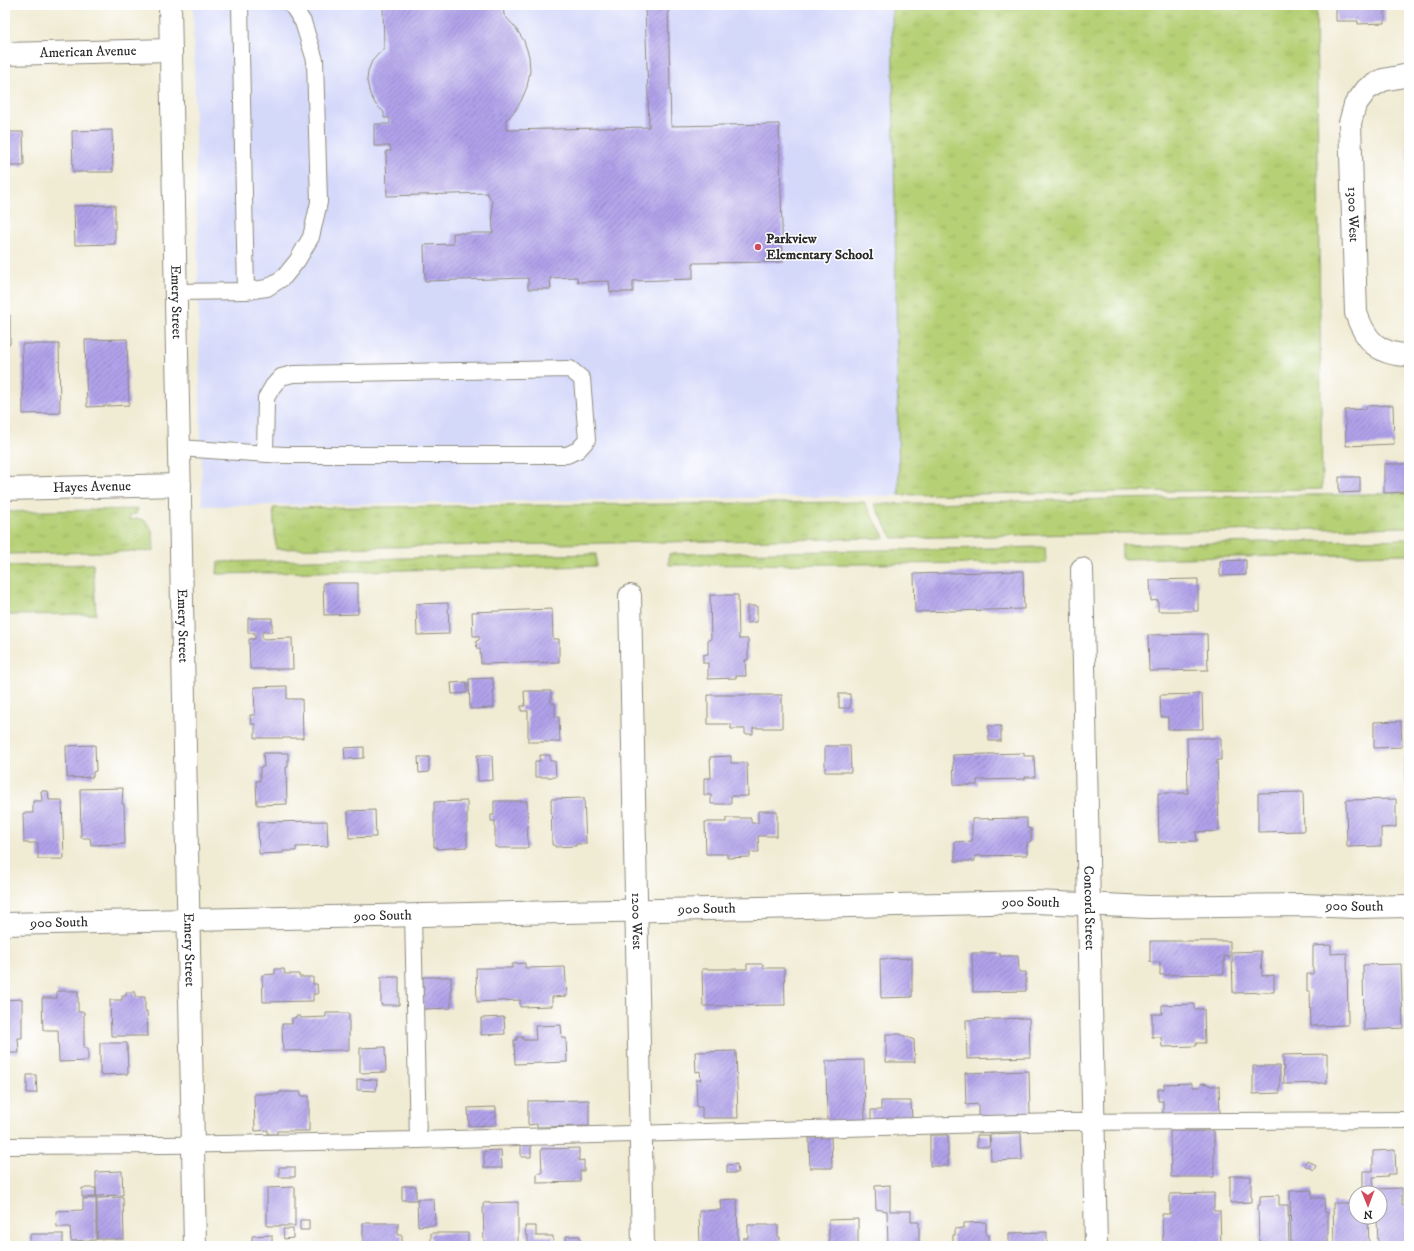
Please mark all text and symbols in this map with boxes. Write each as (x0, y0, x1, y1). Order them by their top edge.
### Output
street label: American Avenue (39, 42, 137, 62)
street label: 1300 West (1343, 186, 1363, 243)
place label: Parkview Elementary School (766, 230, 874, 264)
marker: Parkview Elementary School (753, 242, 763, 252)
street label: Emery Street (166, 265, 186, 340)
street label: Hayes Avenue (53, 477, 131, 497)
street label: Emery Street (173, 589, 192, 664)
street label: Concord Street (1079, 865, 1099, 951)
street label: 1200 West (627, 892, 646, 950)
street label: 900 South (1001, 893, 1061, 912)
street label: 900 South (1324, 897, 1384, 916)
street label: 900 South (677, 899, 737, 919)
street label: 900 South (353, 906, 413, 926)
street label: 900 South (29, 913, 89, 932)
street label: Emery Street (179, 913, 199, 988)
north arrow (1348, 1185, 1388, 1225)
text: N (1364, 1207, 1373, 1221)

